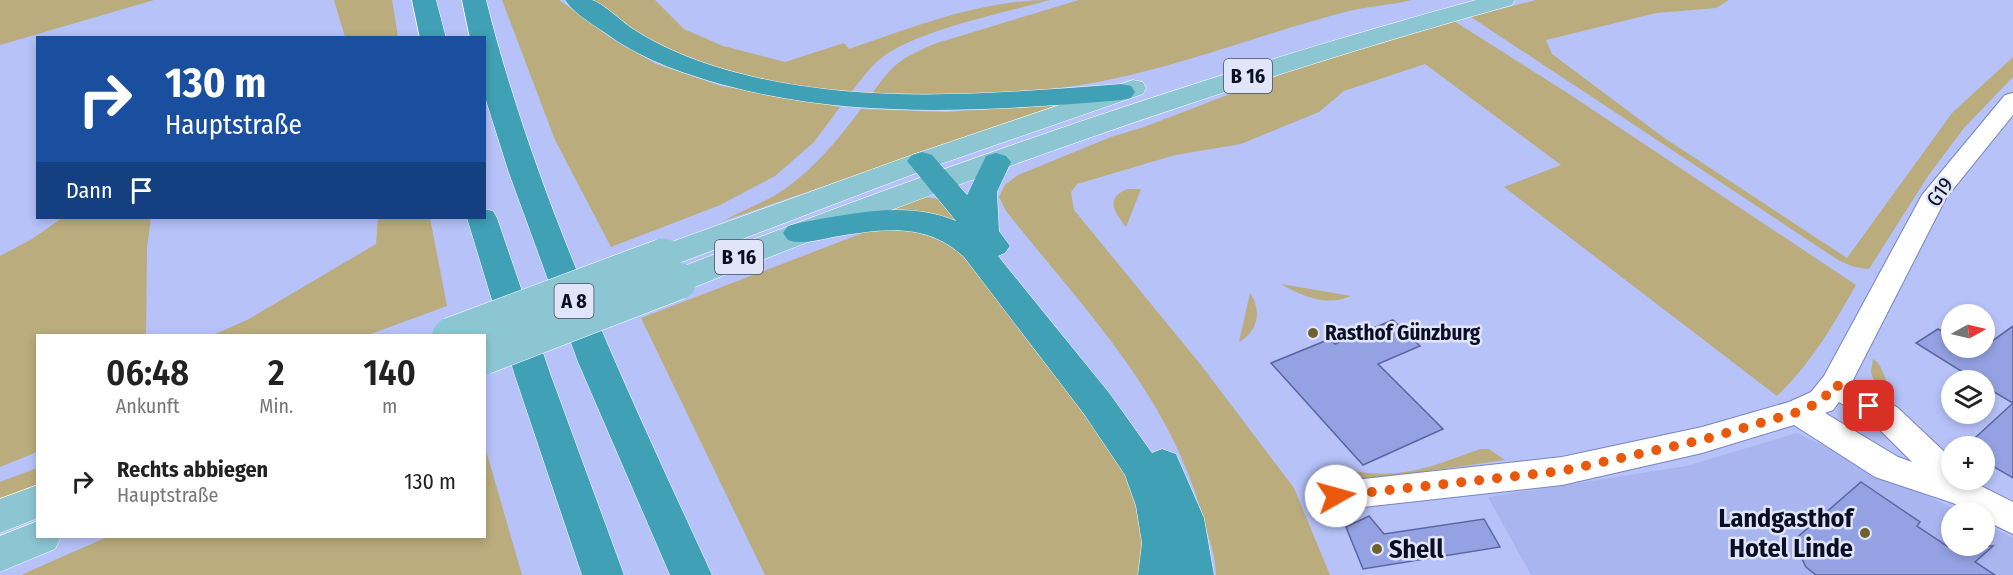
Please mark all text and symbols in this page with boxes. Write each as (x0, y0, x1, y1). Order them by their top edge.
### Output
text: 130 m (165, 58, 266, 108)
road number: B 16 (1224, 59, 1272, 93)
icon: right (66, 60, 144, 138)
text: Hauptstraße (165, 109, 302, 141)
street label: G19 (1921, 172, 1959, 212)
icon: arrive (125, 174, 158, 207)
text: Dann (66, 177, 113, 204)
road number: B 16 (715, 240, 763, 274)
road number: A 8 (554, 284, 594, 318)
north arrow (1941, 304, 1995, 358)
map controls (1941, 304, 1995, 556)
place label: Rasthof Günzburg (1325, 320, 1481, 346)
marker: Rasthof Günzburg (1306, 326, 1320, 340)
text: 06:48 (106, 351, 189, 395)
text: 2 (268, 351, 284, 395)
text: 140 (363, 351, 416, 395)
button: layers (1941, 370, 1995, 424)
pin (1843, 380, 1894, 431)
icon: arrive (1852, 389, 1885, 422)
text: Ankunft (116, 394, 180, 418)
text: Min. (259, 394, 293, 418)
text: m (382, 394, 397, 418)
button: + (1941, 436, 1995, 490)
text: Rechts abbiegen (117, 456, 268, 483)
position arrow (1304, 464, 1368, 528)
icon: right (66, 465, 99, 498)
text: 130 m (404, 468, 456, 495)
text: Hauptstraße (117, 483, 218, 507)
button: − (1941, 502, 1995, 556)
place label: Landgasthof Hotel Linde (1719, 503, 1855, 564)
marker: Landgasthof Hotel Linde (1858, 526, 1872, 540)
place label: Shell (1389, 534, 1444, 565)
marker: Shell (1370, 542, 1384, 556)

